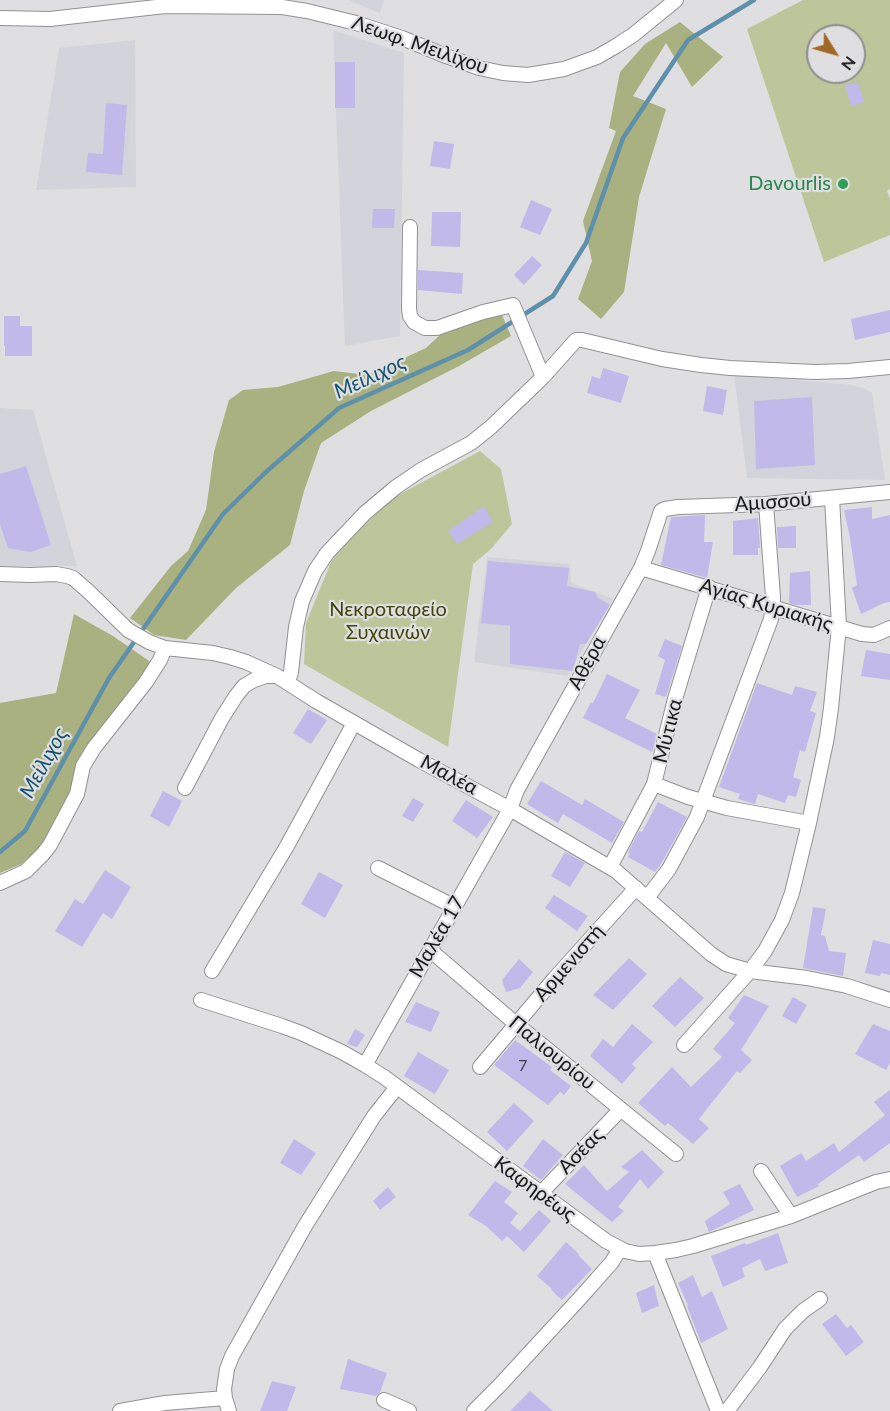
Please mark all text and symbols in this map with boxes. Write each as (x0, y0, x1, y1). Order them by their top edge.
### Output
street label: Λεωφ. Μειλίχου (349, 10, 491, 80)
north arrow (806, 24, 866, 84)
text: N (838, 53, 860, 75)
place label: Davourlis (748, 172, 831, 196)
marker: Davourlis (836, 177, 850, 191)
water label: Μείλιχος (330, 349, 410, 405)
street label: Αμισσού (734, 487, 812, 517)
street label: Αγίας Κυριακής (697, 573, 835, 637)
park label: Νεκροταφείο Συχαινών (329, 598, 447, 645)
street label: Αθέρα (563, 632, 611, 694)
street label: Μύτικα (648, 696, 688, 766)
water label: Μείλιχος (14, 723, 74, 803)
street label: Μαλέα (416, 750, 482, 800)
street label: Μαλέα 17 (404, 892, 470, 982)
street label: Αρμενιστή (529, 920, 609, 1006)
street label: Παλιουρίου (504, 1011, 600, 1095)
house number: 7 (518, 1056, 528, 1076)
street label: Ασέας (553, 1123, 609, 1179)
street label: Καφηρέως (489, 1151, 581, 1227)

